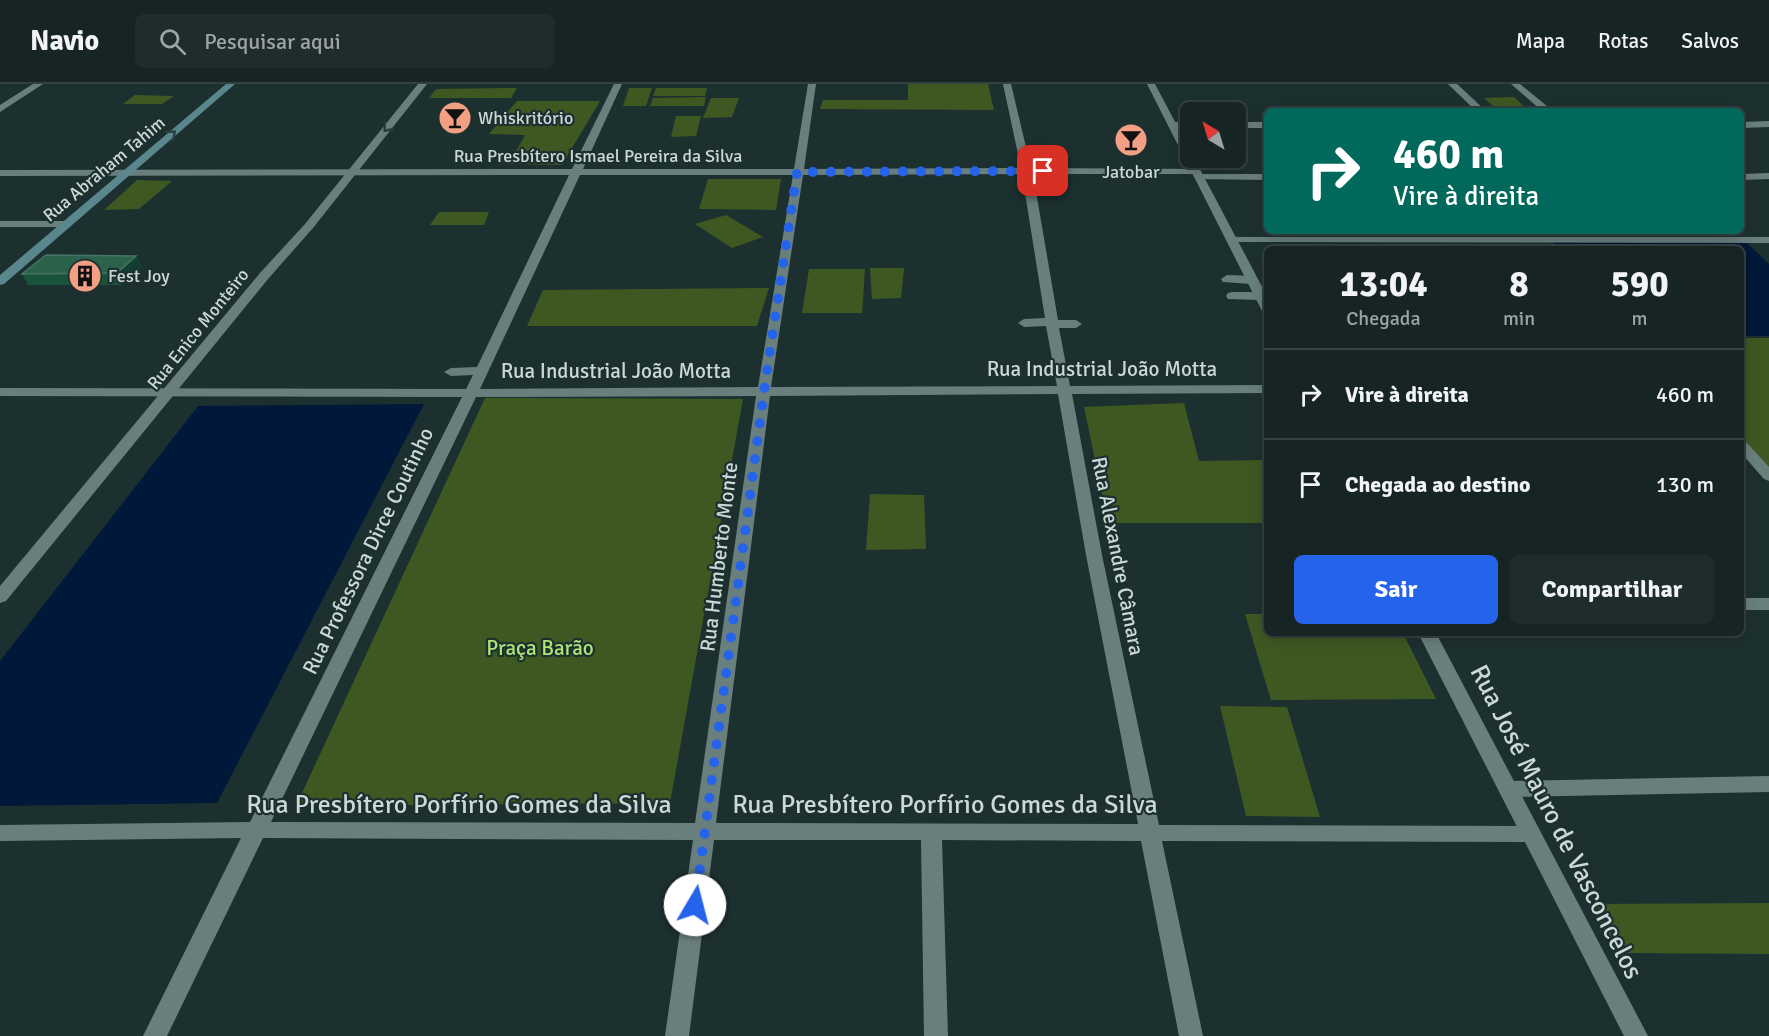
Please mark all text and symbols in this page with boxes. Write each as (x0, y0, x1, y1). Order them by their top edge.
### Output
search box (135, 14, 555, 68)
text: Navio (30, 24, 99, 58)
icon: search (156, 25, 189, 58)
text: Pesquisar aqui (204, 28, 341, 55)
text: Mapa (1516, 28, 1565, 54)
text: Rotas (1598, 28, 1648, 54)
text: Salvos (1681, 28, 1739, 54)
bar icon: Whiskritório (437, 100, 473, 136)
north arrow (1180, 102, 1246, 168)
map controls (1180, 102, 1246, 168)
place label: Whiskritório (478, 107, 573, 129)
street label: Rua Abraham Tahim (39, 112, 169, 226)
one-way arrow (383, 121, 394, 132)
bar icon: Jatobar (1113, 122, 1149, 158)
text: 460 m (1393, 129, 1504, 180)
one-way arrow (165, 131, 176, 142)
icon: right (1294, 132, 1372, 210)
street label: Rua Presbítero Ismael Pereira da Silva (454, 145, 742, 167)
pin (1017, 145, 1068, 196)
icon: arrive (1026, 154, 1059, 187)
place label: Jatobar (1102, 161, 1160, 183)
text: Vire à direita (1393, 180, 1539, 213)
building icon: Fest Joy (67, 258, 103, 294)
text: 13:04 (1339, 262, 1428, 307)
text: 8 (1509, 262, 1529, 307)
text: 590 (1610, 262, 1669, 307)
street label: Rua Enico Monteiro (142, 264, 254, 394)
place label: Fest Joy (108, 265, 170, 287)
text: Chegada (1346, 306, 1421, 331)
text: min (1503, 306, 1535, 331)
text: m (1632, 306, 1648, 331)
street label: Rua Industrial João Motta (987, 356, 1217, 382)
street label: Rua Industrial João Motta (501, 358, 731, 384)
icon: right (1294, 378, 1327, 411)
text: Vire à direita (1345, 381, 1469, 408)
text: 460 m (1656, 381, 1714, 408)
street label: Rua Professora Dirce Coutinho (297, 423, 439, 679)
street label: Rua Alexandre Câmara (1086, 454, 1150, 658)
street label: Rua Humberto Monte (694, 461, 744, 653)
icon: arrive (1294, 468, 1327, 501)
text: Chegada ao destino (1345, 471, 1531, 498)
text: 130 m (1656, 471, 1714, 498)
button: Sair (1294, 555, 1498, 624)
button: Compartilhar (1510, 555, 1714, 624)
park label: Praça Barão (486, 635, 594, 661)
street label: Rua José Mauro de Vasconcelos (1463, 660, 1649, 984)
street label: Rua Presbítero Porfírio Gomes da Silva (246, 789, 672, 821)
street label: Rua Presbítero Porfírio Gomes da Silva (732, 789, 1158, 821)
position arrow (663, 873, 727, 937)

